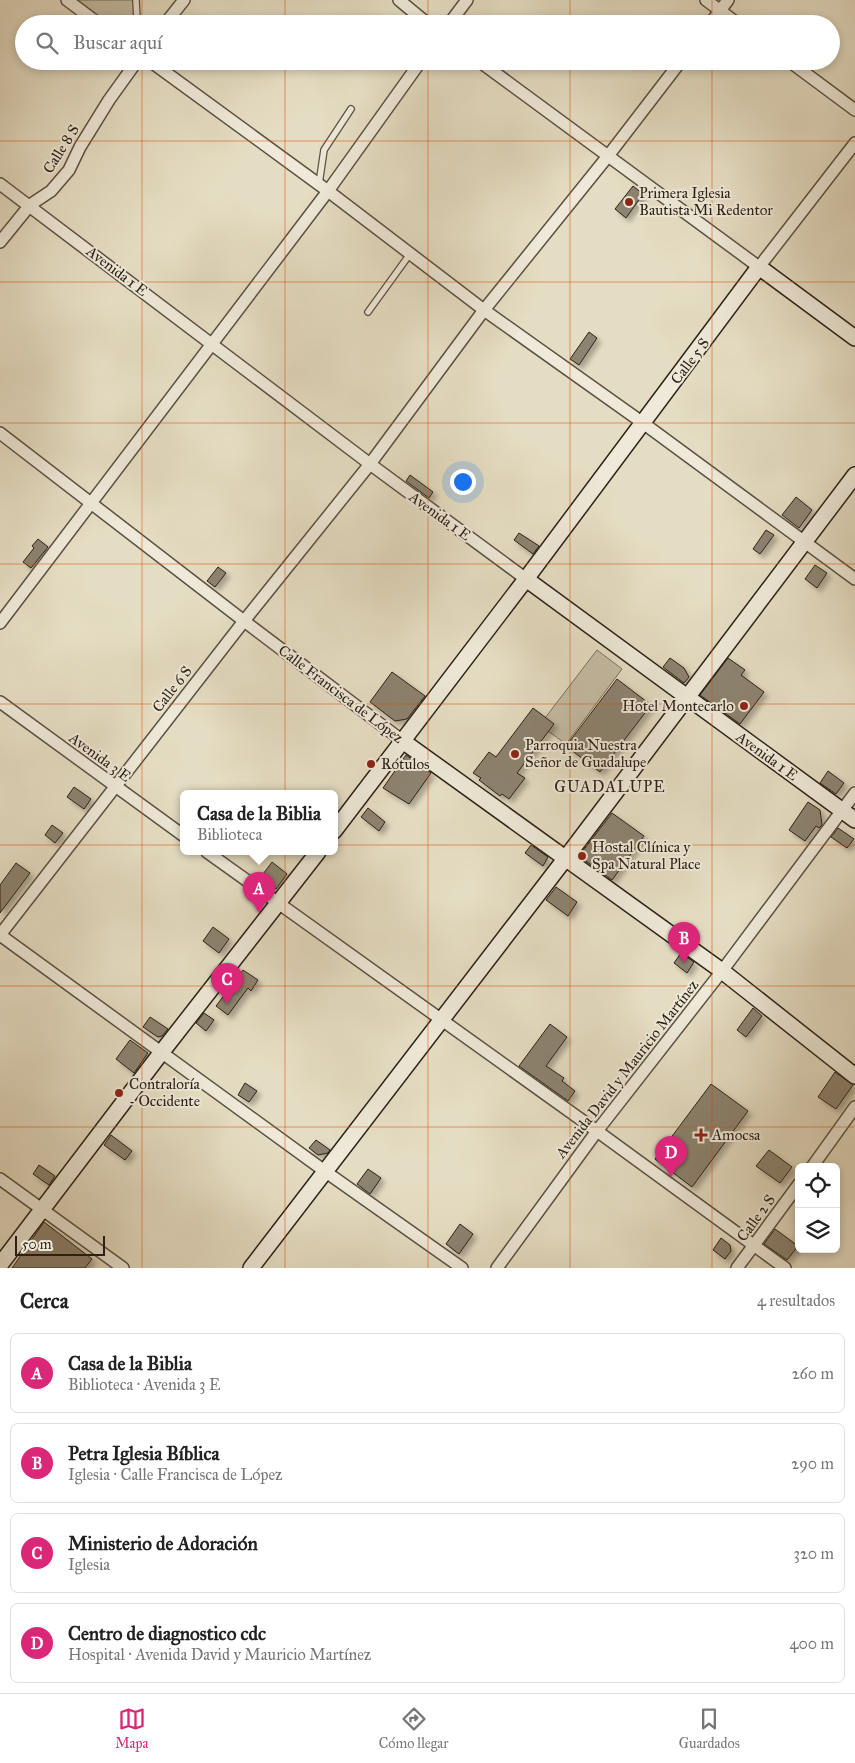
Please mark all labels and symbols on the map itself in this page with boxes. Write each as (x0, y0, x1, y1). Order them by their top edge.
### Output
street label: Calle 8 S (39, 121, 83, 177)
place label: Primera Iglesia Bautista Mi Redentor (639, 184, 773, 219)
marker: Primera Iglesia Bautista Mi Redentor (623, 196, 635, 208)
street label: Avenida 1 E (82, 242, 151, 300)
street label: Calle 5 S (667, 334, 713, 388)
your location (450, 469, 476, 495)
street label: Avenida 1 E (405, 487, 475, 545)
street label: Calle Francisca de López (275, 641, 407, 747)
street label: Calle 6 S (148, 662, 196, 716)
place label: Hotel Montecarlo (622, 697, 734, 715)
marker: Hotel Montecarlo (738, 700, 750, 712)
street label: Avenida 1 E (732, 727, 802, 785)
street label: Avenida 3 E (65, 728, 135, 786)
place label: Parroquia Nuestra Señor de Guadalupe (525, 736, 646, 771)
marker: Parroquia Nuestra Señor de Guadalupe (509, 748, 521, 760)
place label: Rótulos (381, 755, 430, 773)
marker: Rótulos (365, 758, 377, 770)
district label: GUADALUPE (554, 777, 666, 796)
place label: Hostal Clínica y Spa Natural Place (592, 838, 701, 873)
marker: Hostal Clínica y Spa Natural Place (576, 850, 588, 862)
pin: A (243, 872, 275, 913)
pin: B (668, 922, 700, 963)
pin: C (211, 963, 243, 1004)
street label: Avenida David y Mauricio Martínez (552, 976, 702, 1162)
place label: Contraloría - Occidente (129, 1075, 201, 1110)
marker: Contraloría - Occidente (113, 1087, 125, 1099)
place label: Amocsa (711, 1126, 761, 1144)
marker: Amocsa (694, 1128, 708, 1142)
pin: D (655, 1136, 687, 1177)
street label: Calle 2 S (733, 1191, 779, 1245)
scale bar (15, 1233, 105, 1256)

